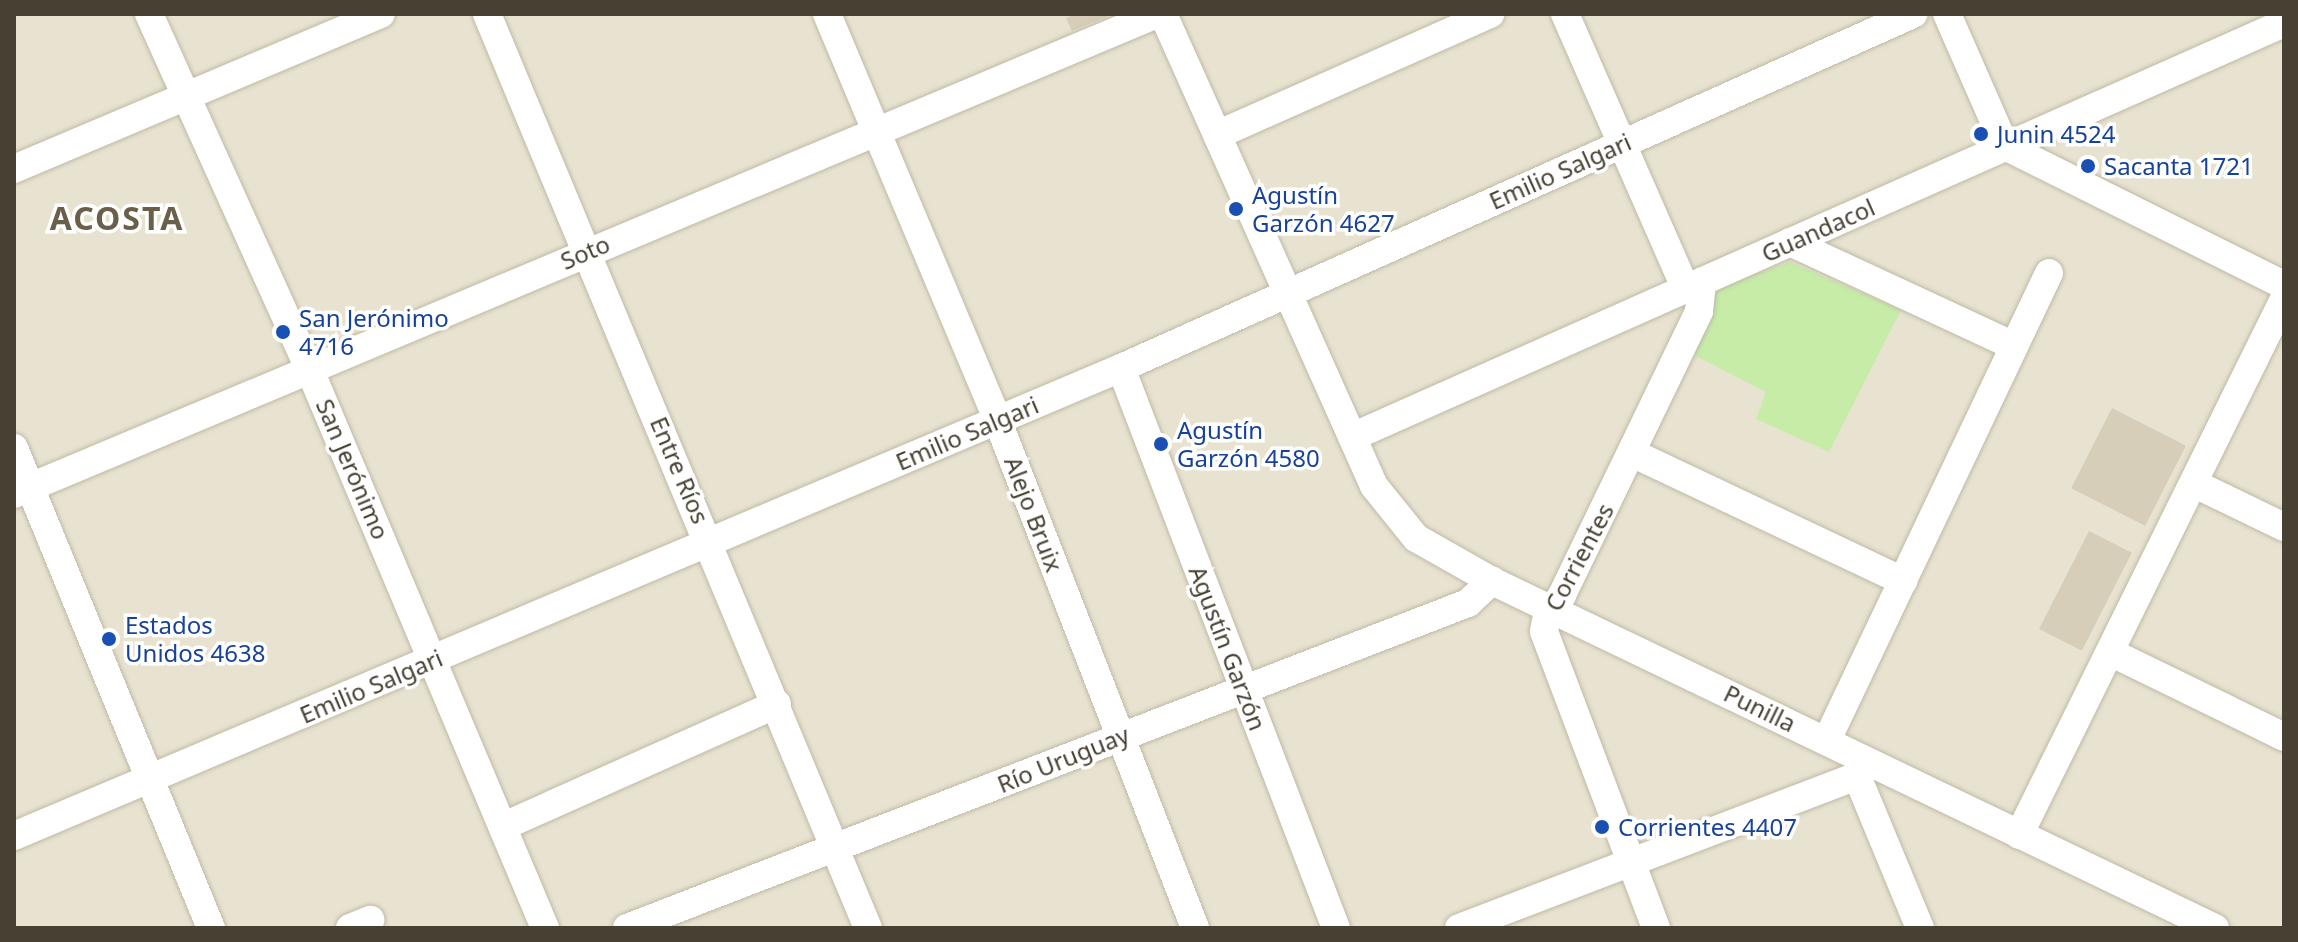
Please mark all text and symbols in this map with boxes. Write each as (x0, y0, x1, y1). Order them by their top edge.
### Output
place label: Junin 4524 (1997, 120, 2115, 148)
marker: Junin 4524 (1972, 125, 1990, 143)
street label: Emilio Salgari (1485, 127, 1635, 215)
place label: Sacanta 1721 (2104, 152, 2254, 180)
marker: Sacanta 1721 (2079, 157, 2097, 175)
place label: Agustín Garzón 4627 (1252, 181, 1395, 237)
street label: Guandacol (1757, 192, 1879, 268)
district label: ACOSTA (50, 199, 184, 237)
marker: Agustín Garzón 4627 (1227, 200, 1245, 218)
street label: Soto (556, 229, 614, 275)
place label: San Jerónimo 4716 (299, 304, 449, 360)
marker: San Jerónimo 4716 (274, 323, 292, 341)
street label: Emilio Salgari (891, 390, 1043, 476)
street label: San Jerónimo (310, 394, 396, 544)
street label: Entre Ríos (645, 412, 715, 528)
place label: Agustín Garzón 4580 (1177, 416, 1320, 472)
marker: Agustín Garzón 4580 (1152, 435, 1170, 453)
street label: Alejo Bruix (999, 452, 1069, 576)
street label: Corrientes (1539, 498, 1619, 616)
street label: Agustín Garzón (1183, 562, 1273, 734)
place label: Estados Unidos 4638 (125, 611, 265, 667)
marker: Estados Unidos 4638 (100, 630, 118, 648)
street label: Emilio Salgari (295, 643, 447, 729)
street label: Punilla (1719, 678, 1801, 738)
street label: Río Uruguay (993, 720, 1133, 798)
place label: Corrientes 4407 (1618, 813, 1797, 841)
marker: Corrientes 4407 (1593, 818, 1611, 836)

